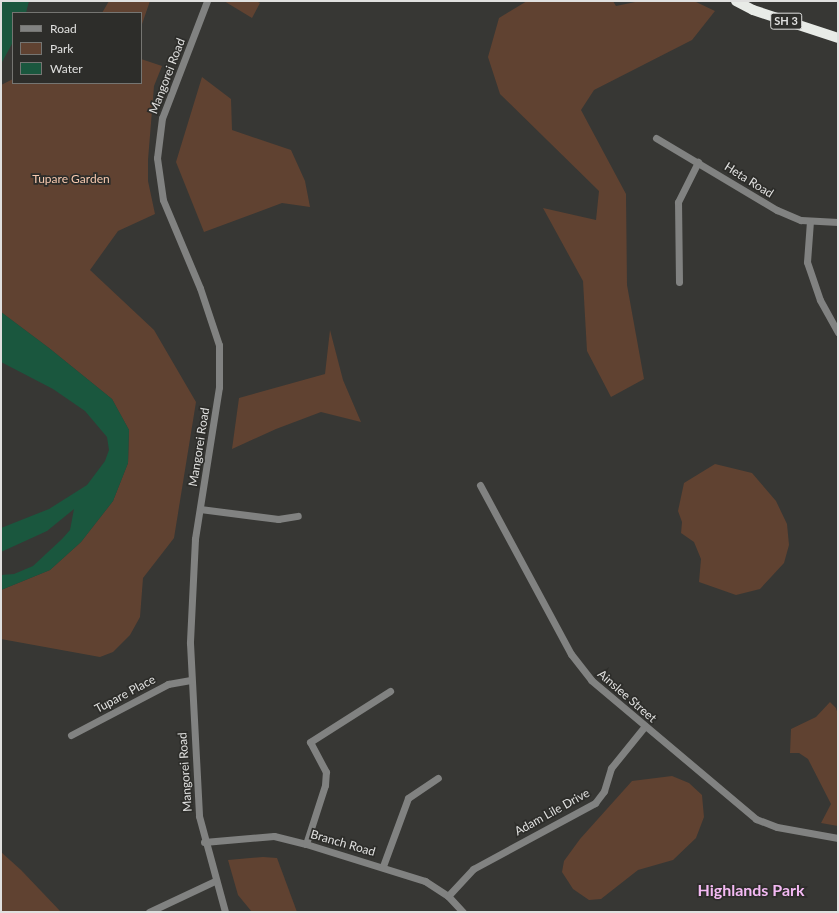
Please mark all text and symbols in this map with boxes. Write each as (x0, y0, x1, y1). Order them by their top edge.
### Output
legend (12, 12, 142, 84)
road number: SH 3 (770, 12, 802, 30)
text: Road (50, 21, 77, 36)
street label: Mangorei Road (146, 36, 188, 116)
text: Park (50, 41, 73, 56)
text: Water (50, 61, 83, 76)
street label: Heta Road (722, 159, 776, 201)
park label: Tupare Garden (32, 172, 110, 186)
street label: Mangorei Road (186, 407, 212, 487)
street label: Ainslee Street (595, 667, 659, 725)
street label: Tupare Place (92, 672, 158, 716)
street label: Mangorei Road (175, 732, 195, 812)
street label: Adam Lile Drive (512, 785, 592, 839)
street label: Branch Road (309, 827, 377, 859)
district label: Highlands Park (697, 880, 805, 900)

